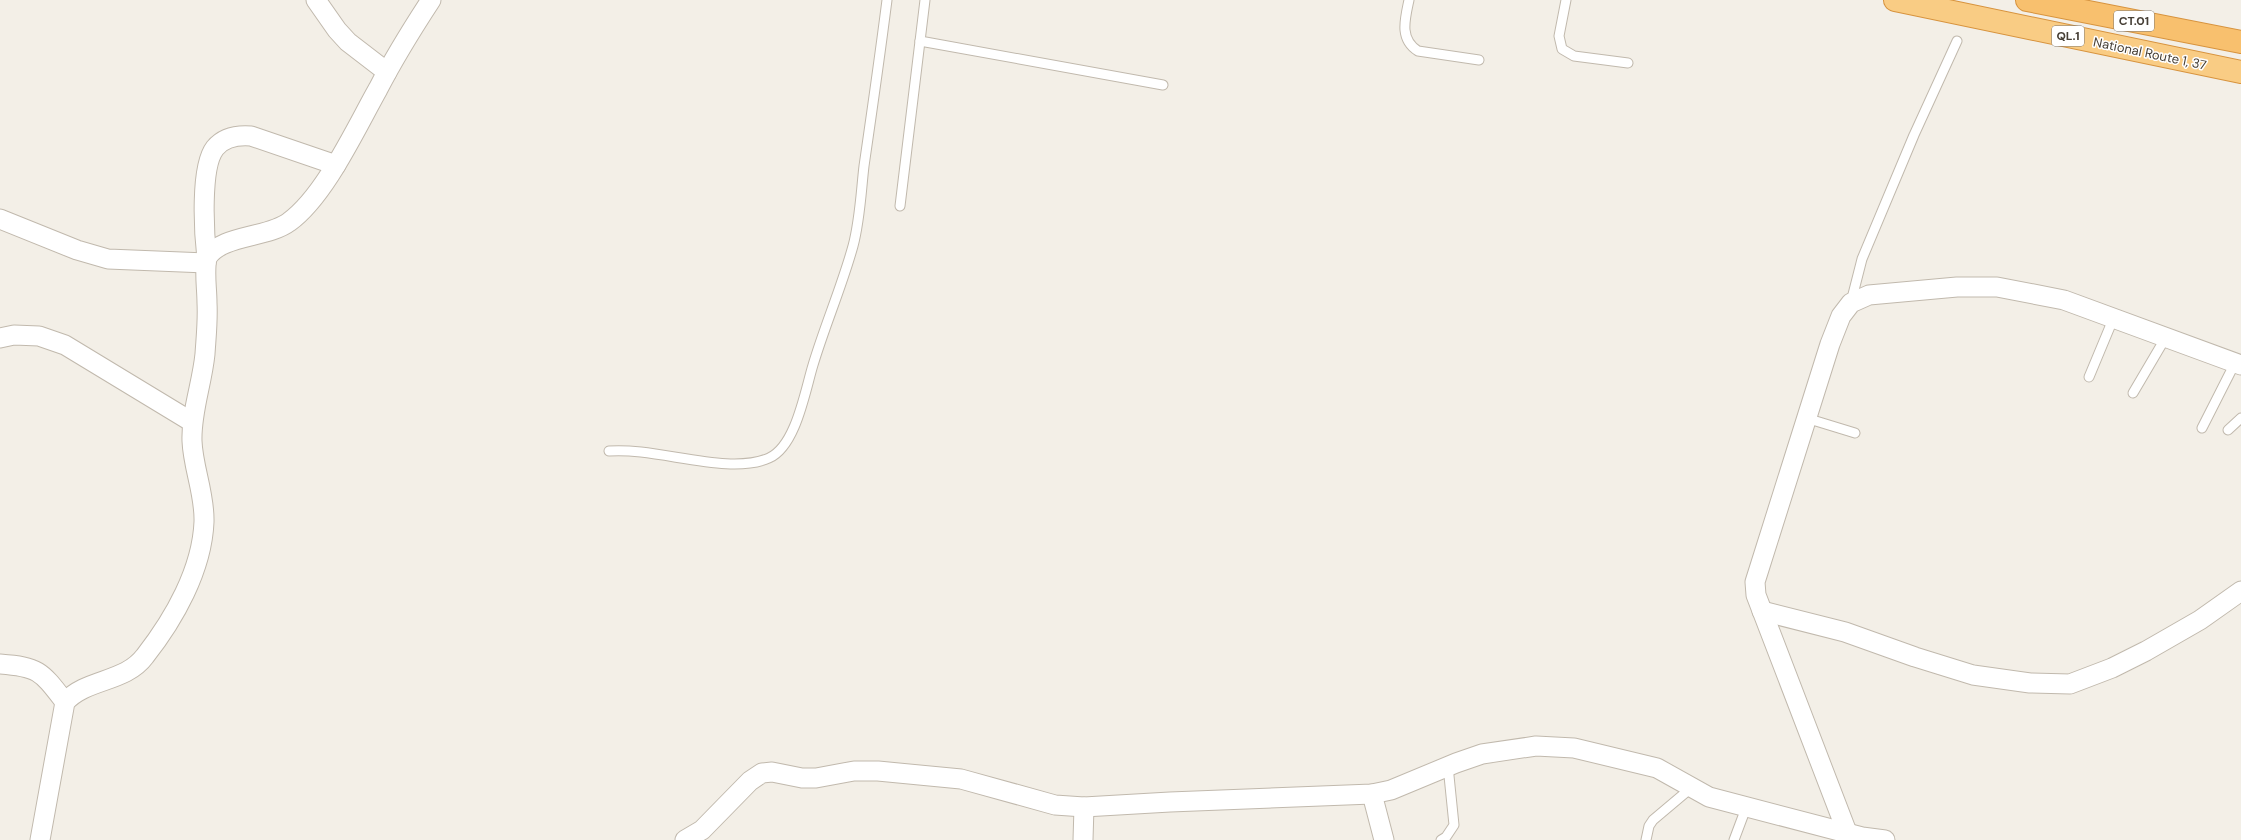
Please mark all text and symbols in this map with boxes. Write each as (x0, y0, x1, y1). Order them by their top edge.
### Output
road number: CT.01 (2114, 11, 2154, 31)
road number: QL.1 (2052, 26, 2084, 46)
street label: National Route 1, 37 (2092, 33, 2208, 74)

